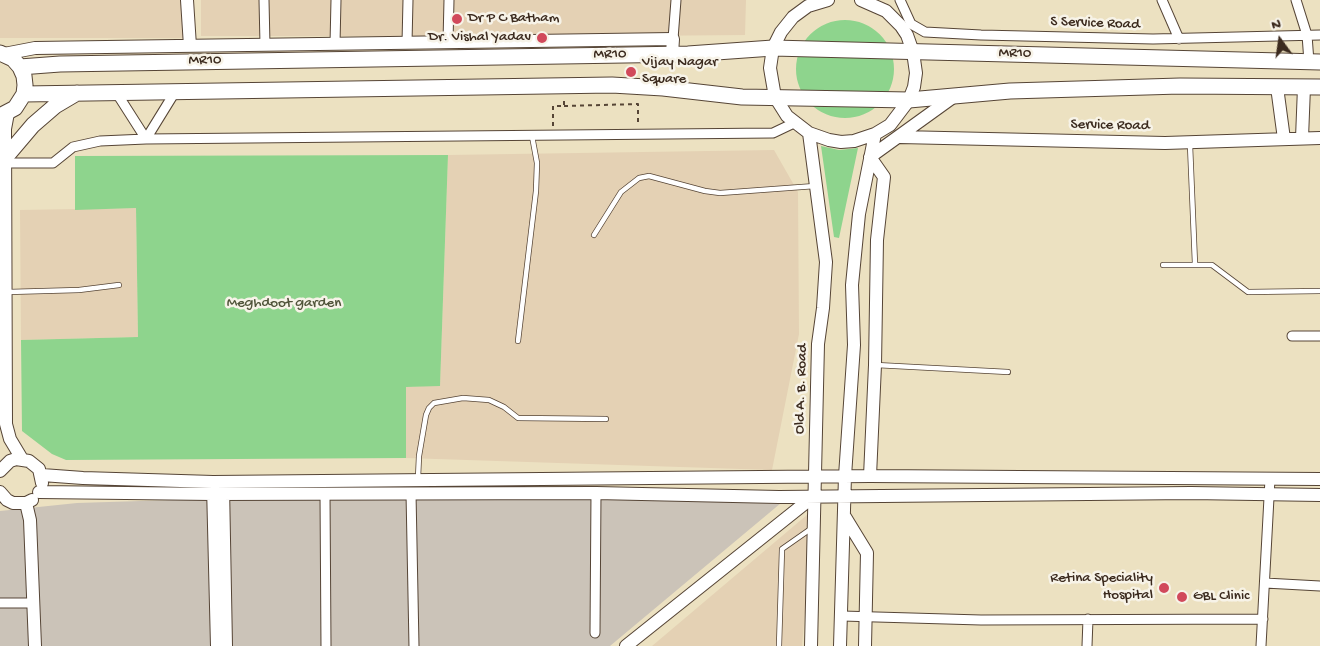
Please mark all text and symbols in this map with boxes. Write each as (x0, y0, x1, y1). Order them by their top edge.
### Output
place label: Dr P C Batham (468, 10, 559, 28)
marker: Dr P C Batham (450, 12, 464, 26)
street label: S Service Road (1050, 13, 1140, 35)
north arrow (1255, 15, 1305, 65)
text: N (1270, 16, 1283, 34)
place label: Dr. Vishal Yadav (428, 29, 531, 47)
marker: Dr. Vishal Yadav (535, 31, 549, 45)
street label: MR10 (998, 45, 1032, 63)
street label: MR10 (593, 46, 627, 64)
street label: MR10 (188, 52, 222, 70)
place label: Vijay Nagar Square (642, 54, 718, 89)
marker: Vijay Nagar Square (624, 65, 638, 79)
street label: Service Road (1070, 116, 1150, 136)
park label: Meghdoot garden (227, 295, 341, 313)
street label: Old A. B. Road (791, 343, 813, 435)
place label: Retina Speciality Hospital (1050, 570, 1153, 605)
marker: Retina Speciality Hospital (1157, 581, 1171, 595)
place label: GBL Clinic (1193, 588, 1249, 606)
marker: GBL Clinic (1175, 590, 1189, 604)

